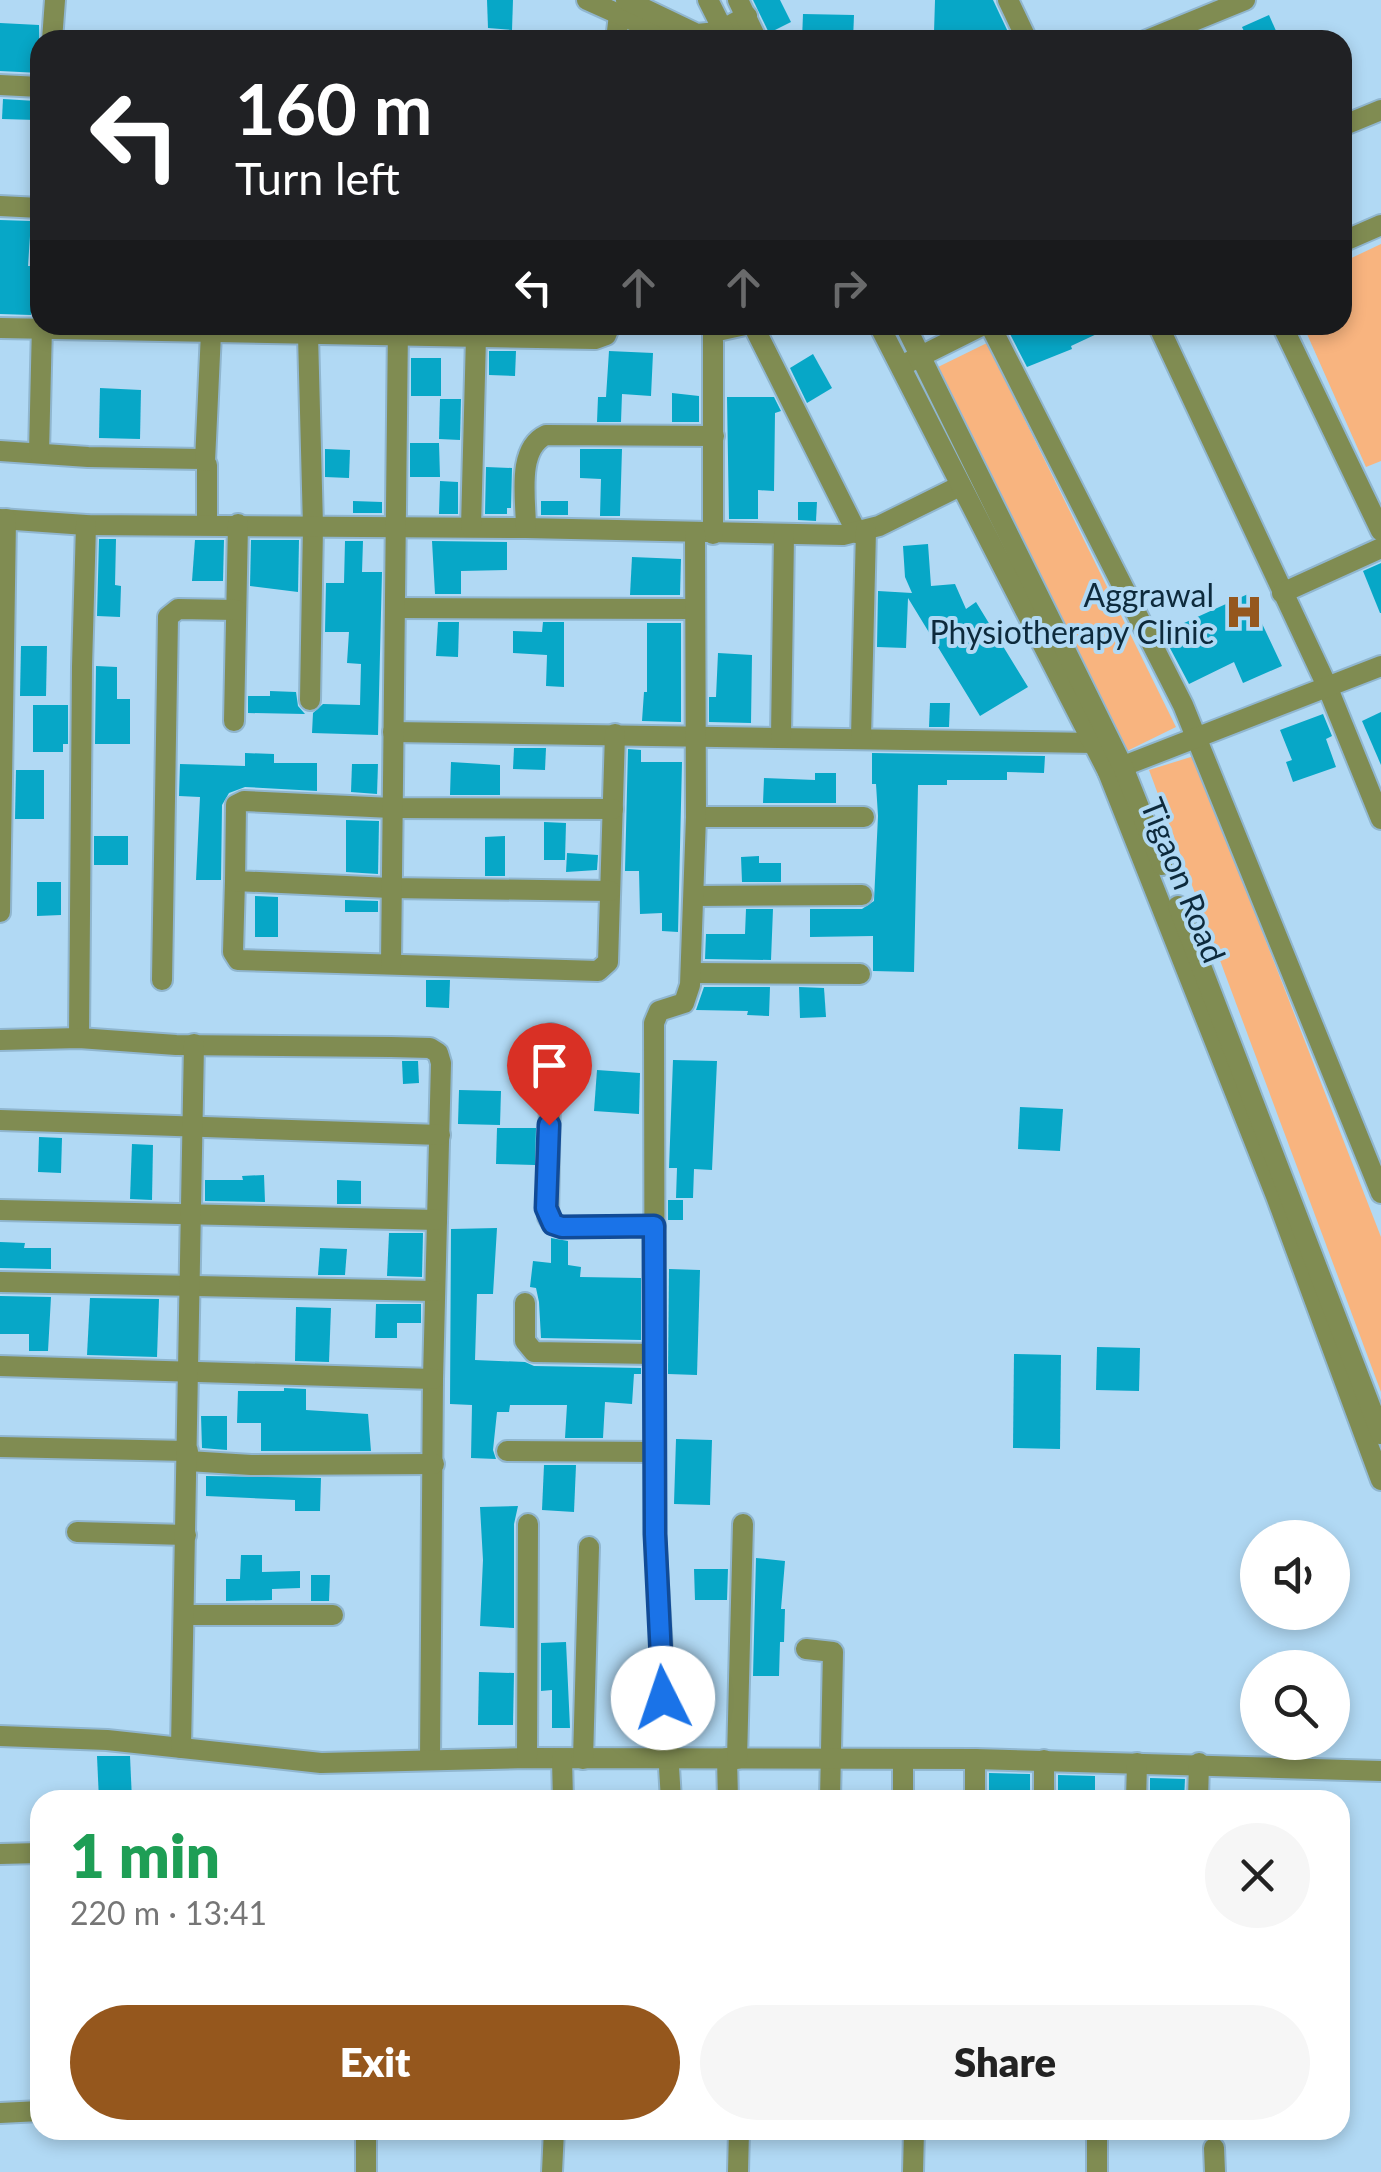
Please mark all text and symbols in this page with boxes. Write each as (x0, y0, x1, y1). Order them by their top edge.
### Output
text: 160 m (235, 66, 432, 150)
icon: left (70, 70, 200, 200)
text: Turn left (235, 151, 400, 205)
icon: left (506, 260, 561, 315)
icon: ahead (611, 260, 666, 315)
icon: ahead (716, 260, 771, 315)
icon: right (821, 260, 876, 315)
place label: Aggrawal Physiotherapy Clinic (929, 575, 1214, 651)
hospital icon: Aggrawal Physiotherapy Clinic (1223, 591, 1265, 633)
street label: Tigaon Road (1133, 792, 1235, 968)
pin (507, 1023, 592, 1126)
icon: arrive (522, 1038, 577, 1093)
map controls (1240, 1520, 1350, 1760)
button: sound (1240, 1520, 1350, 1630)
position arrow (611, 1646, 715, 1750)
button: search (1240, 1650, 1350, 1760)
text: 1 min (70, 1819, 220, 1891)
button: close (1205, 1823, 1310, 1928)
text: 220 m · 13:41 (70, 1893, 267, 1932)
button: Exit (70, 2005, 680, 2120)
button: Share (700, 2005, 1310, 2120)

